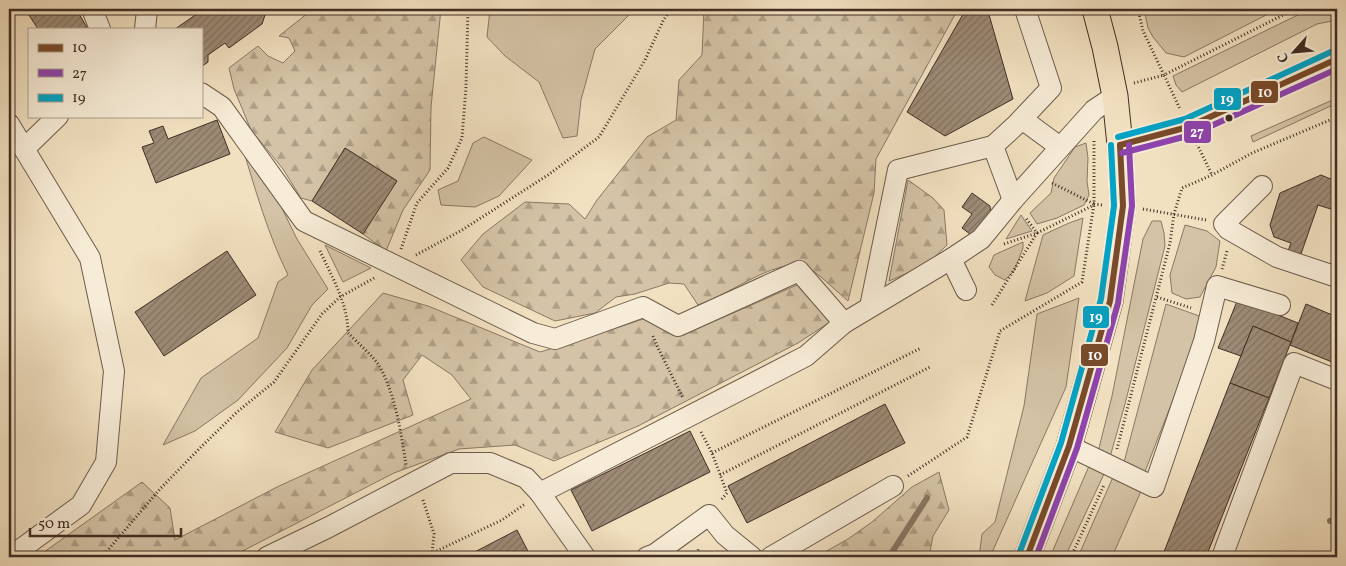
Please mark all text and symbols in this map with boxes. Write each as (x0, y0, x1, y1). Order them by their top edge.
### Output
legend (28, 28, 202, 118)
north arrow (1268, 28, 1318, 78)
text: 10 (72, 38, 87, 59)
text: С (1273, 49, 1294, 66)
text: 27 (72, 64, 87, 85)
line badge: 10 (1250, 80, 1279, 104)
text: 10 (1258, 84, 1272, 103)
line badge: 19 (1213, 87, 1242, 111)
text: 19 (72, 88, 86, 109)
text: 19 (1220, 91, 1234, 110)
unlabelled marker (1224, 113, 1234, 123)
line badge: 27 (1183, 120, 1212, 144)
text: 27 (1190, 124, 1204, 143)
line badge: 19 (1082, 305, 1110, 329)
text: 19 (1089, 309, 1103, 328)
line badge: 10 (1080, 343, 1109, 367)
text: 10 (1088, 347, 1102, 366)
scale bar (30, 506, 181, 538)
text: 50 m (38, 514, 70, 535)

